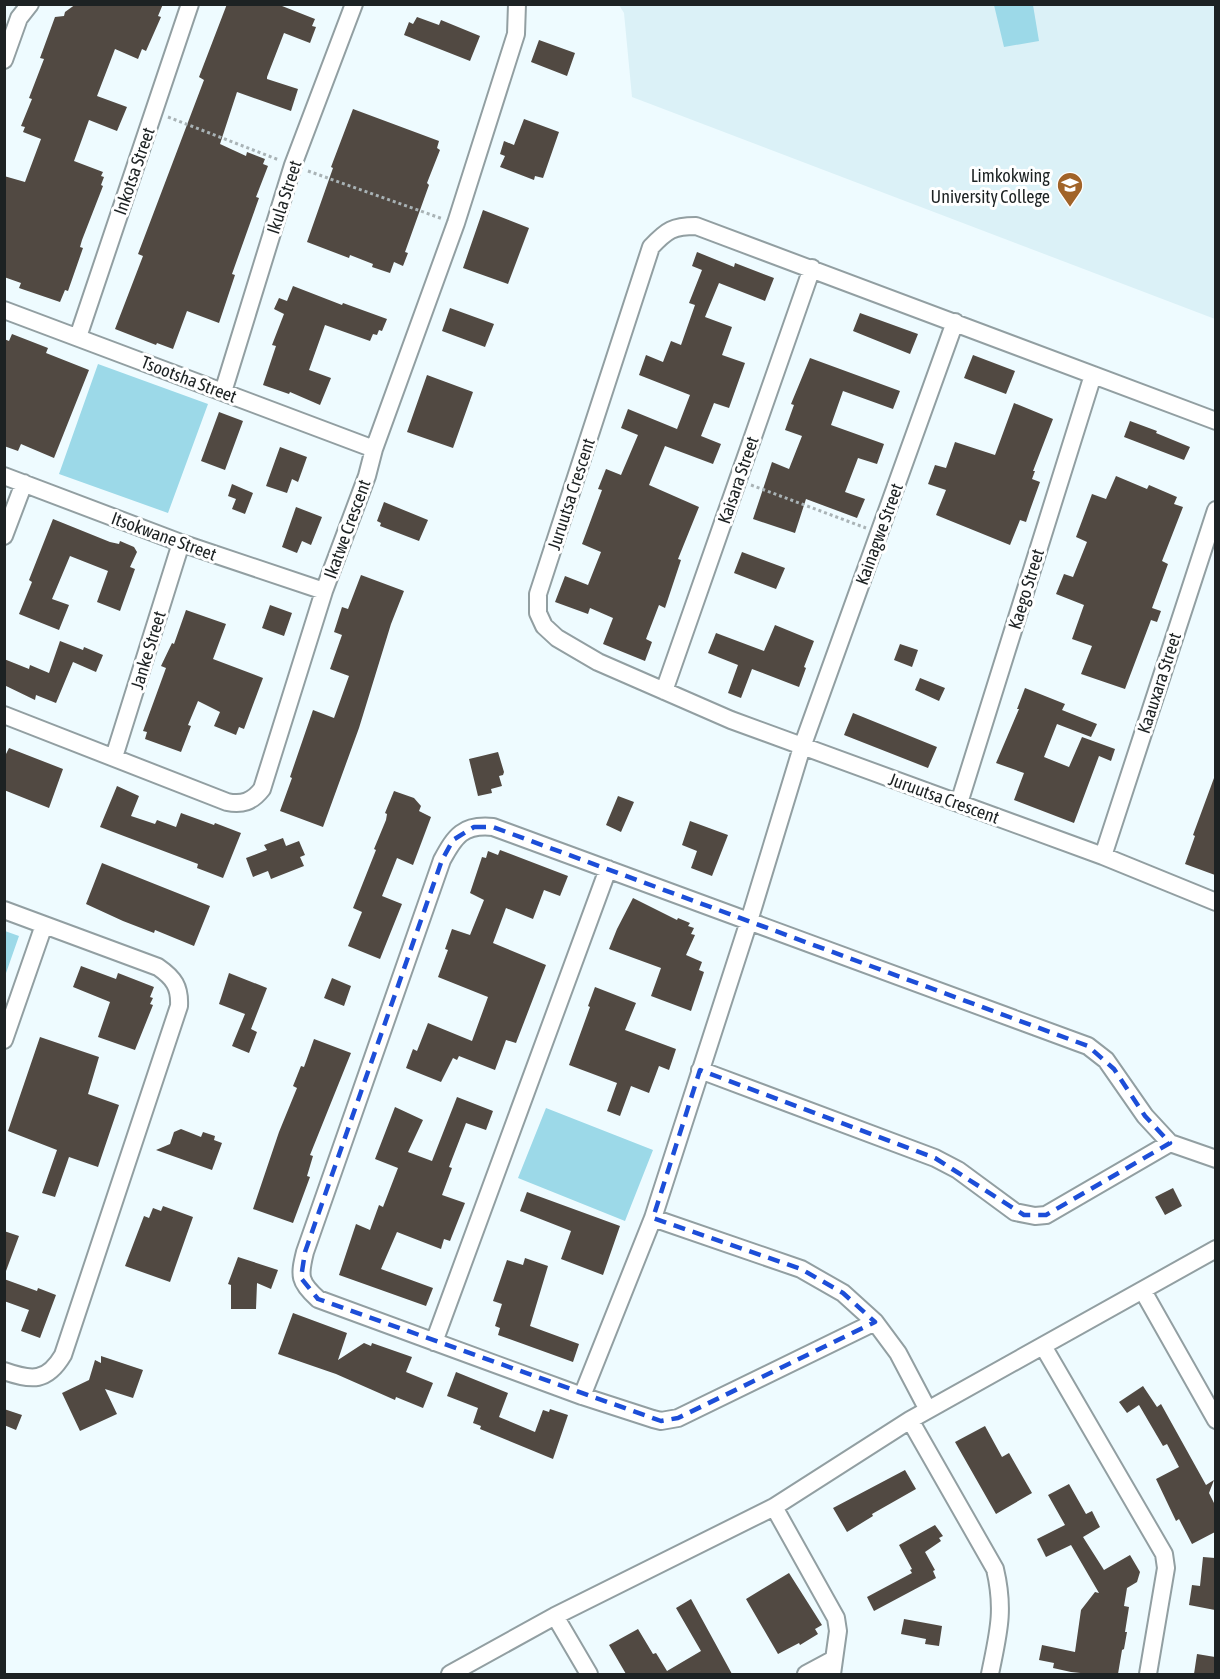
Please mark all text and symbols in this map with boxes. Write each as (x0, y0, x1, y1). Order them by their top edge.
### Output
street label: Inkotsa Street (109, 124, 159, 218)
street label: Ikula Street (262, 157, 306, 237)
place label: Limkokwing University College (931, 165, 1050, 207)
school or university icon: Limkokwing University College (1055, 170, 1085, 208)
street label: Tsootsha Street (138, 351, 240, 407)
street label: Kaisara Street (713, 434, 763, 526)
street label: Juruutsa Crescent (543, 435, 599, 553)
street label: Ikatwe Crescent (319, 477, 375, 581)
street label: Kainagwe Street (851, 480, 907, 588)
street label: Itsokwane Street (109, 507, 219, 565)
street label: Kaego Street (1004, 546, 1048, 632)
street label: Janke Street (126, 608, 170, 692)
street label: Kaauxara Street (1133, 630, 1185, 736)
street label: Juruutsa Crescent (886, 768, 1002, 828)

